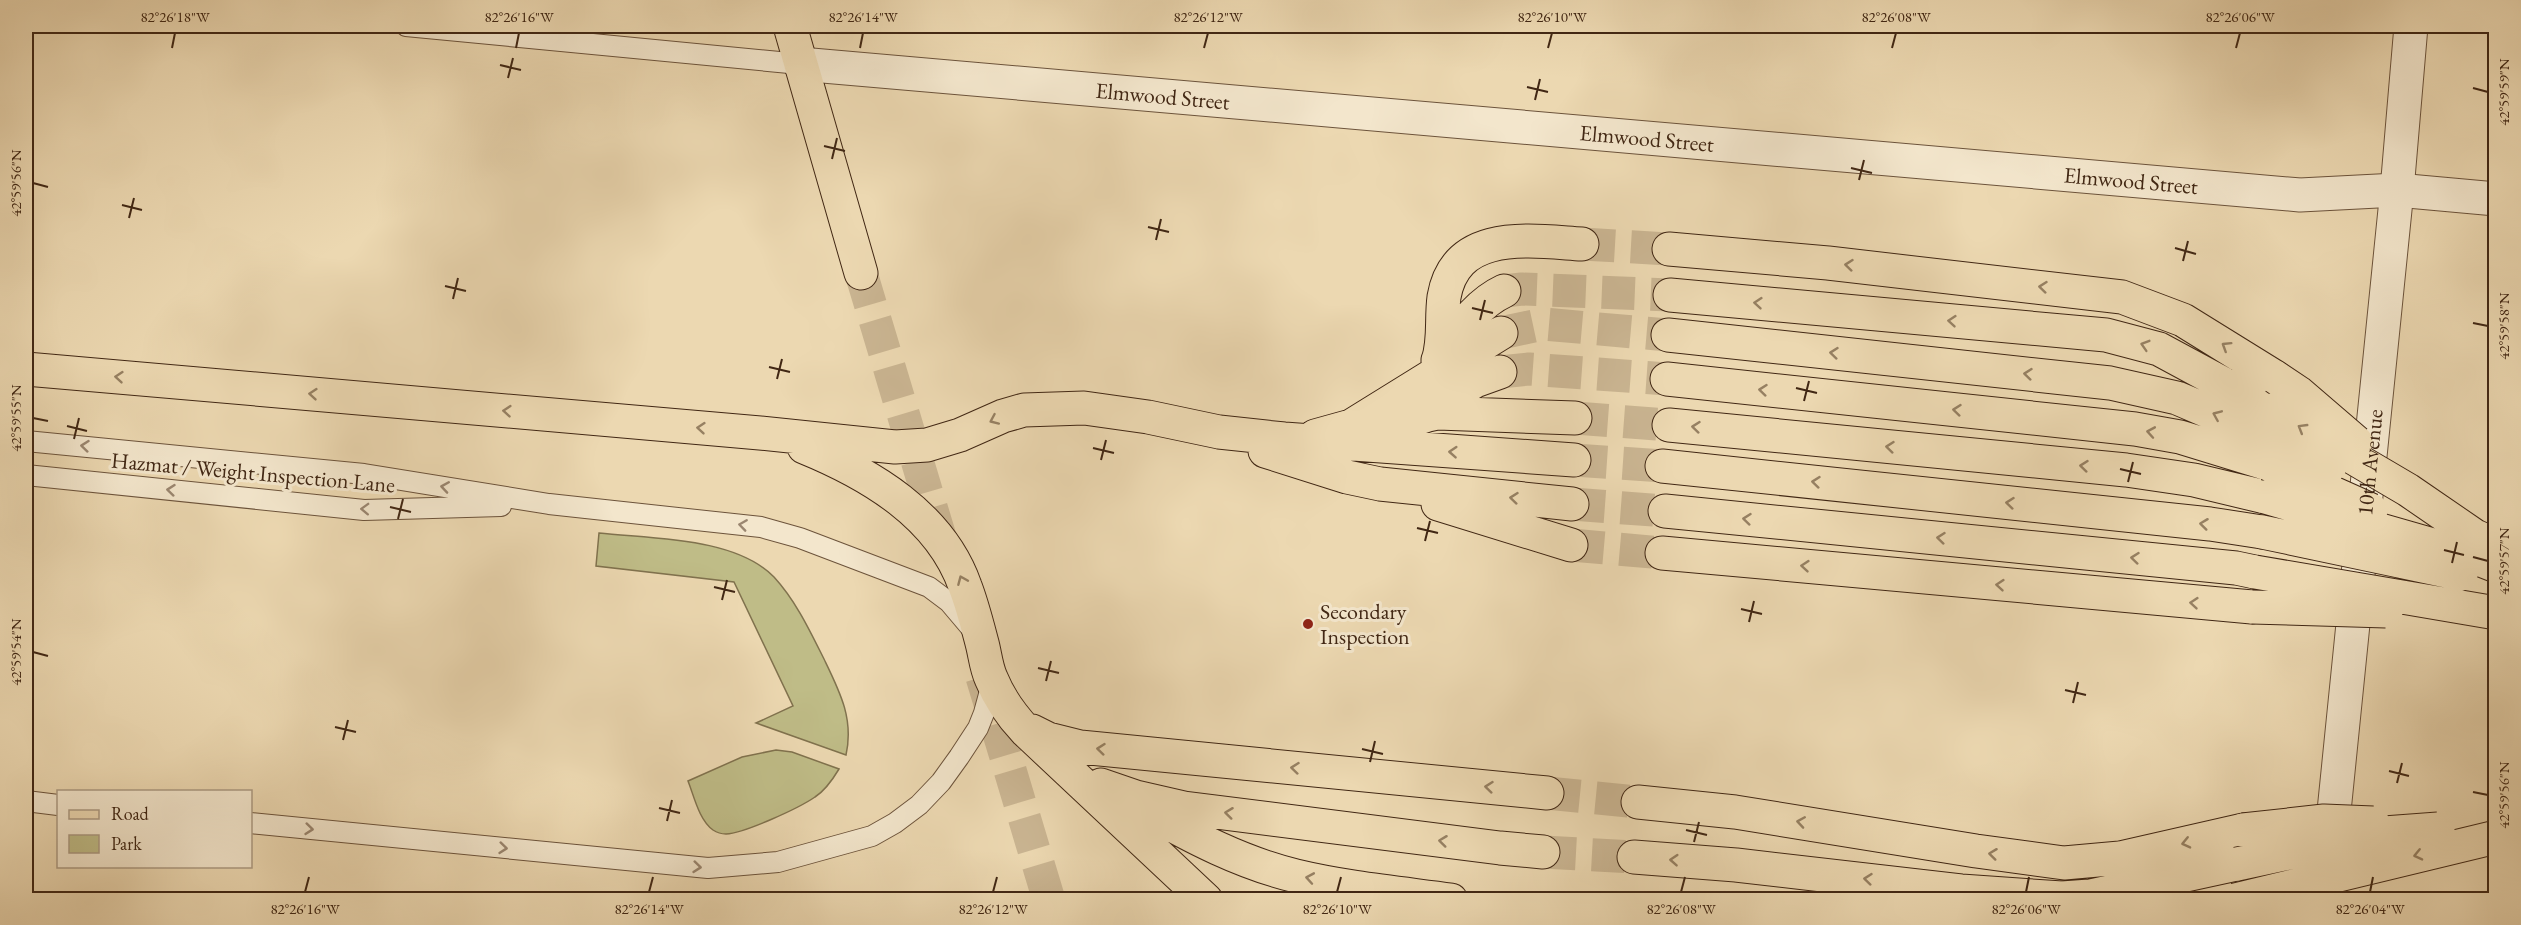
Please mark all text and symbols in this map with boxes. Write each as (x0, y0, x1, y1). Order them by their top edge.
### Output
text: 82°26'18"W (140, 7, 210, 26)
text: 82°26'16"W (484, 7, 554, 26)
text: 82°26'14"W (828, 7, 898, 26)
text: 82°26'12"W (1173, 7, 1243, 26)
text: 82°26'10"W (1517, 7, 1587, 26)
text: 82°26'08"W (1861, 7, 1931, 26)
text: 82°26'06"W (2205, 7, 2275, 26)
text: 42°59'59"N (2494, 58, 2513, 126)
street label: Elmwood Street (1094, 76, 1231, 116)
street label: Elmwood Street (1578, 118, 1715, 159)
text: 42°59'56"N (6, 149, 25, 217)
street label: Elmwood Street (2063, 160, 2199, 201)
one-way arrow (1844, 259, 1854, 272)
one-way arrow (2038, 281, 2047, 293)
text: 42°59'58"N (2494, 292, 2513, 360)
one-way arrow (1754, 297, 1763, 310)
one-way arrow (1948, 315, 1957, 328)
one-way arrow (2140, 340, 2151, 352)
one-way arrow (2221, 343, 2232, 354)
one-way arrow (1830, 347, 1839, 360)
one-way arrow (2024, 368, 2033, 381)
one-way arrow (114, 371, 123, 384)
text: 42°59'55"N (6, 384, 25, 452)
one-way arrow (1759, 384, 1768, 397)
one-way arrow (308, 388, 317, 401)
one-way arrow (503, 405, 512, 418)
one-way arrow (1953, 405, 1962, 417)
street label: 10th Avenue (2350, 407, 2390, 517)
one-way arrow (2213, 410, 2224, 422)
one-way arrow (990, 412, 1001, 424)
one-way arrow (697, 421, 706, 434)
one-way arrow (1691, 421, 1700, 434)
one-way arrow (2298, 423, 2308, 435)
one-way arrow (2146, 426, 2156, 439)
one-way arrow (80, 440, 89, 453)
one-way arrow (1885, 441, 1894, 454)
one-way arrow (1448, 445, 1457, 458)
street label: Hazmat / Weight Inspection Lane (110, 446, 397, 499)
one-way arrow (2079, 460, 2088, 473)
one-way arrow (1812, 477, 1821, 489)
one-way arrow (441, 482, 450, 494)
one-way arrow (166, 484, 175, 497)
one-way arrow (1510, 492, 1519, 504)
one-way arrow (2006, 497, 2015, 510)
one-way arrow (360, 503, 369, 515)
one-way arrow (1742, 513, 1751, 526)
one-way arrow (2200, 518, 2209, 530)
one-way arrow (738, 519, 747, 531)
text: 42°59'57"N (2494, 527, 2513, 595)
one-way arrow (1936, 532, 1945, 545)
one-way arrow (2130, 552, 2139, 565)
one-way arrow (1801, 560, 1810, 573)
one-way arrow (957, 575, 969, 586)
one-way arrow (1995, 579, 2004, 592)
place label: Secondary Inspection (1320, 597, 1410, 651)
one-way arrow (2189, 597, 2198, 610)
marker: Secondary Inspection (1301, 617, 1315, 631)
text: 42°59'54"N (6, 618, 25, 686)
one-way arrow (1096, 743, 1106, 756)
text: 42°59'56"N (2494, 761, 2513, 829)
one-way arrow (1291, 762, 1300, 775)
one-way arrow (1485, 781, 1494, 794)
legend (57, 790, 252, 868)
text: Road (111, 802, 150, 825)
one-way arrow (1225, 808, 1234, 820)
one-way arrow (1796, 816, 1805, 828)
one-way arrow (304, 822, 313, 835)
text: Park (111, 832, 142, 855)
one-way arrow (1439, 835, 1448, 848)
one-way arrow (2181, 836, 2191, 849)
one-way arrow (498, 841, 507, 854)
one-way arrow (1989, 848, 1998, 860)
one-way arrow (2413, 848, 2423, 861)
one-way arrow (1670, 854, 1679, 867)
one-way arrow (692, 860, 701, 873)
one-way arrow (1305, 873, 1315, 885)
one-way arrow (1864, 873, 1873, 886)
text: 82°26'16"W (270, 899, 340, 918)
text: 82°26'14"W (614, 899, 684, 918)
text: 82°26'12"W (958, 899, 1028, 918)
text: 82°26'10"W (1302, 899, 1372, 918)
text: 82°26'08"W (1646, 899, 1716, 918)
text: 82°26'06"W (1991, 899, 2061, 918)
text: 82°26'04"W (2335, 899, 2405, 918)

